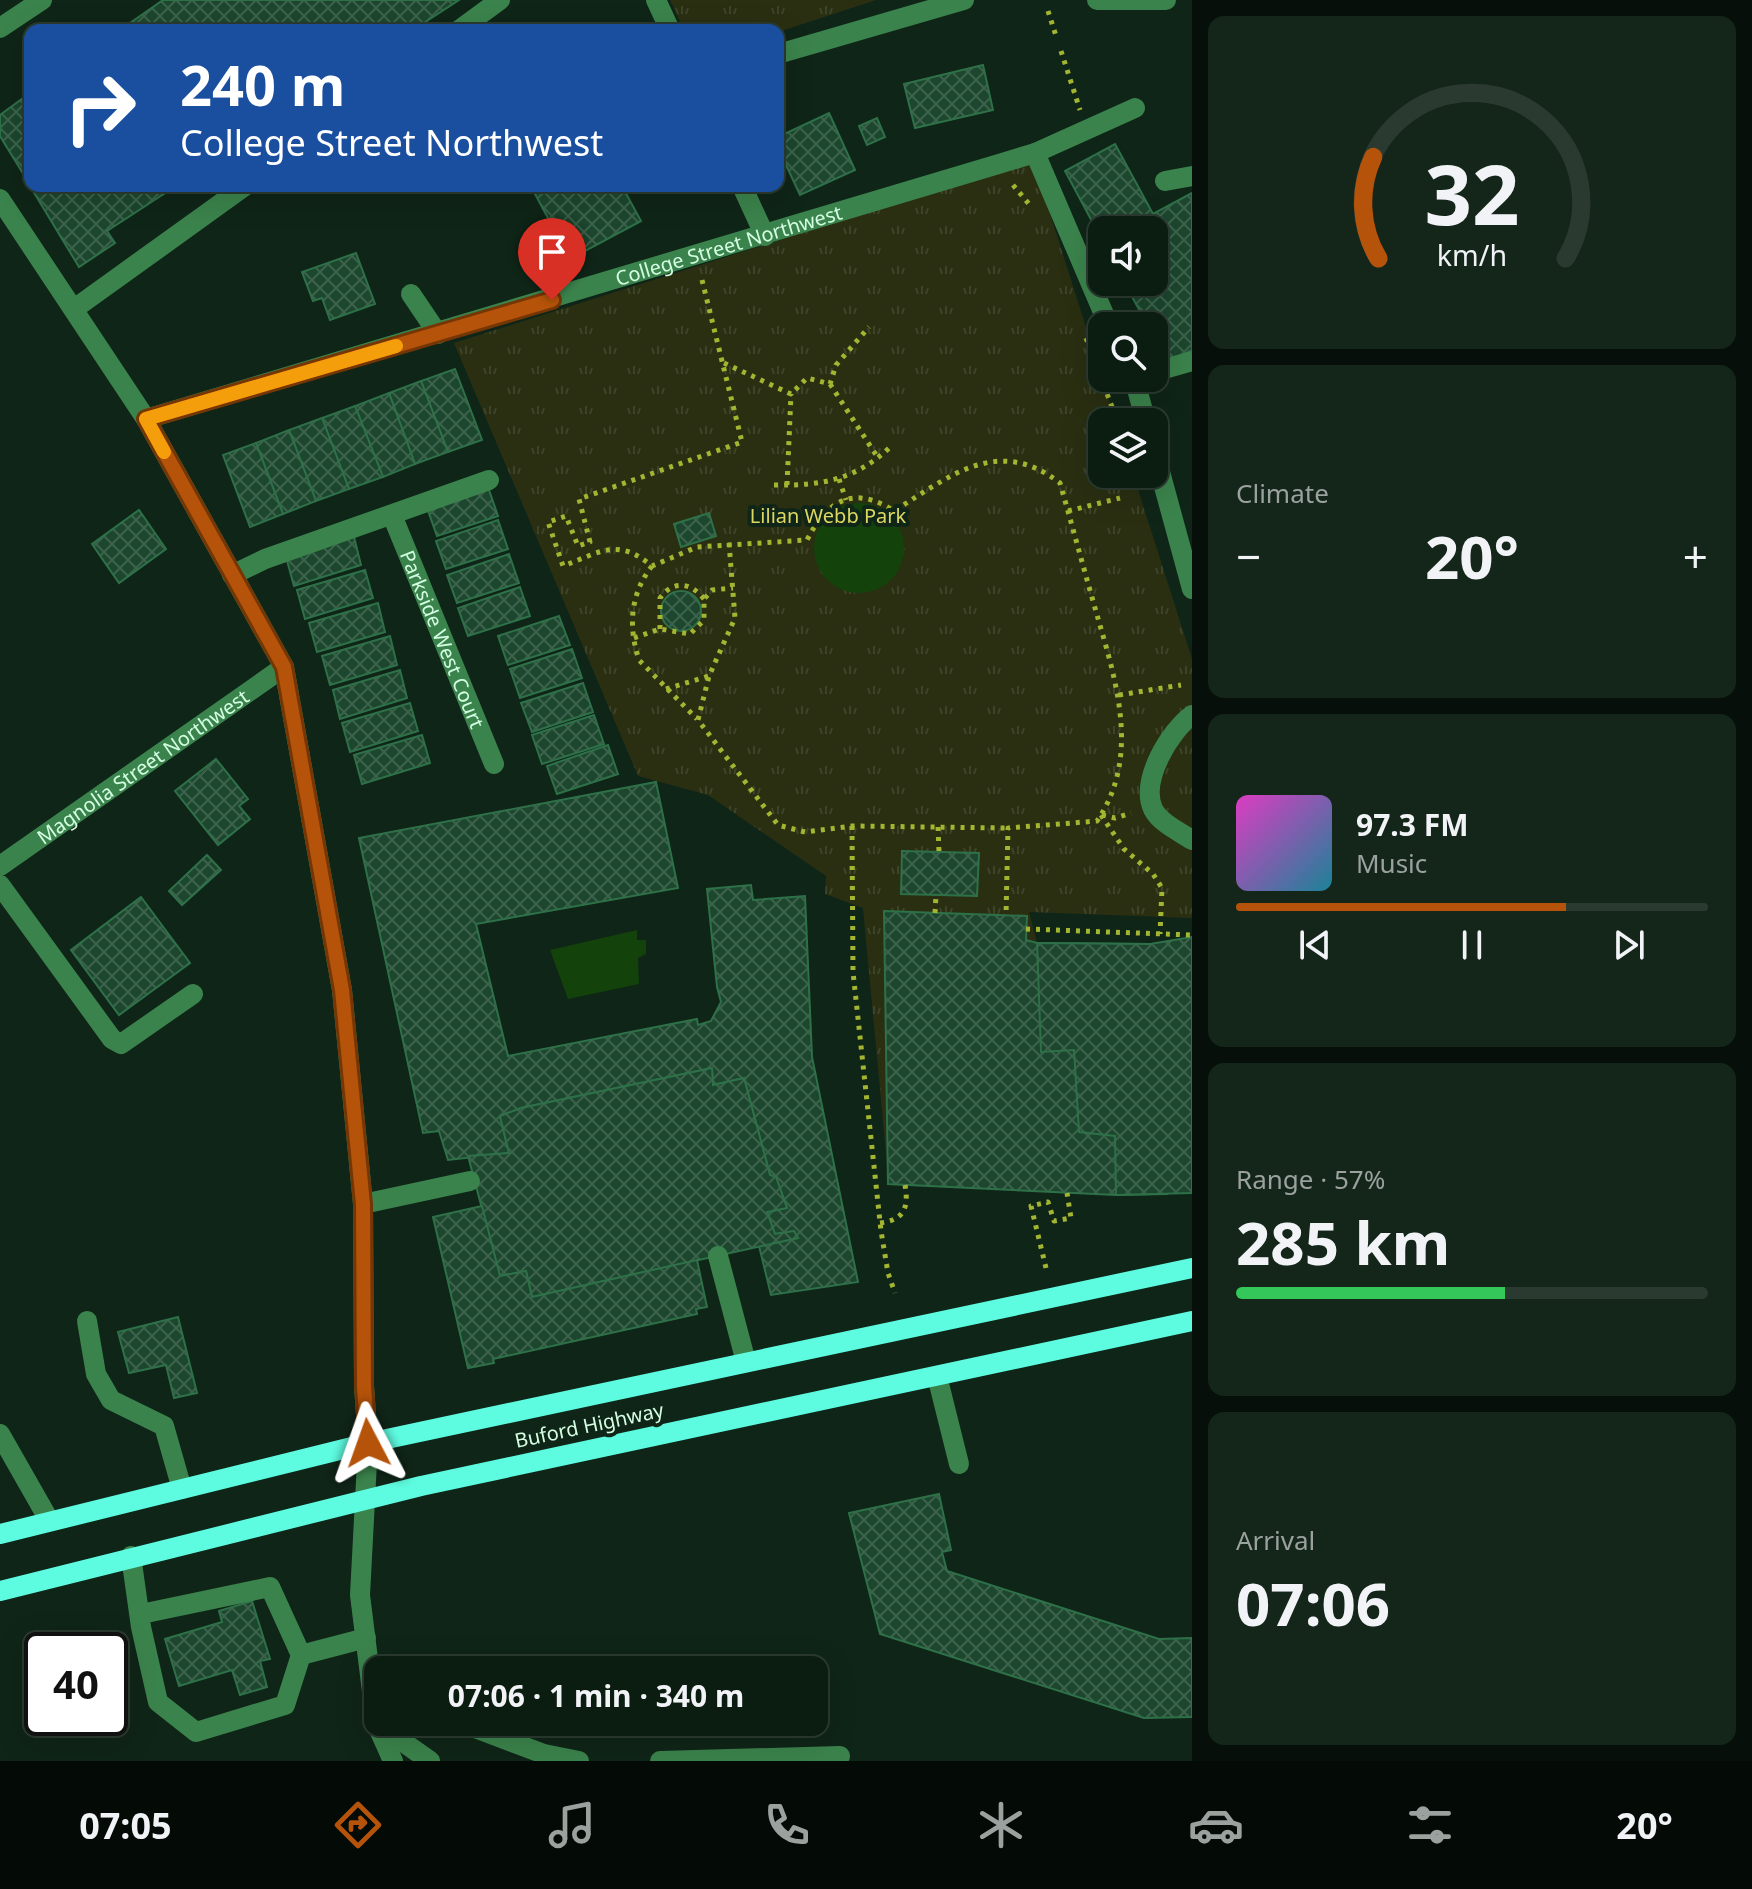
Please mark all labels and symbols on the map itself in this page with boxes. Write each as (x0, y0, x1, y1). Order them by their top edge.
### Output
street label: College Street Northwest (612, 198, 845, 291)
pin (518, 218, 586, 300)
park label: Lilian Webb Park (750, 502, 906, 529)
street label: Parkside West Court (394, 546, 491, 732)
street label: Magnolia Street Northwest (31, 682, 254, 850)
street label: Buford Highway (512, 1396, 667, 1454)
position arrow (326, 1401, 410, 1485)
speed limit sign: 40 (24, 1632, 128, 1736)

